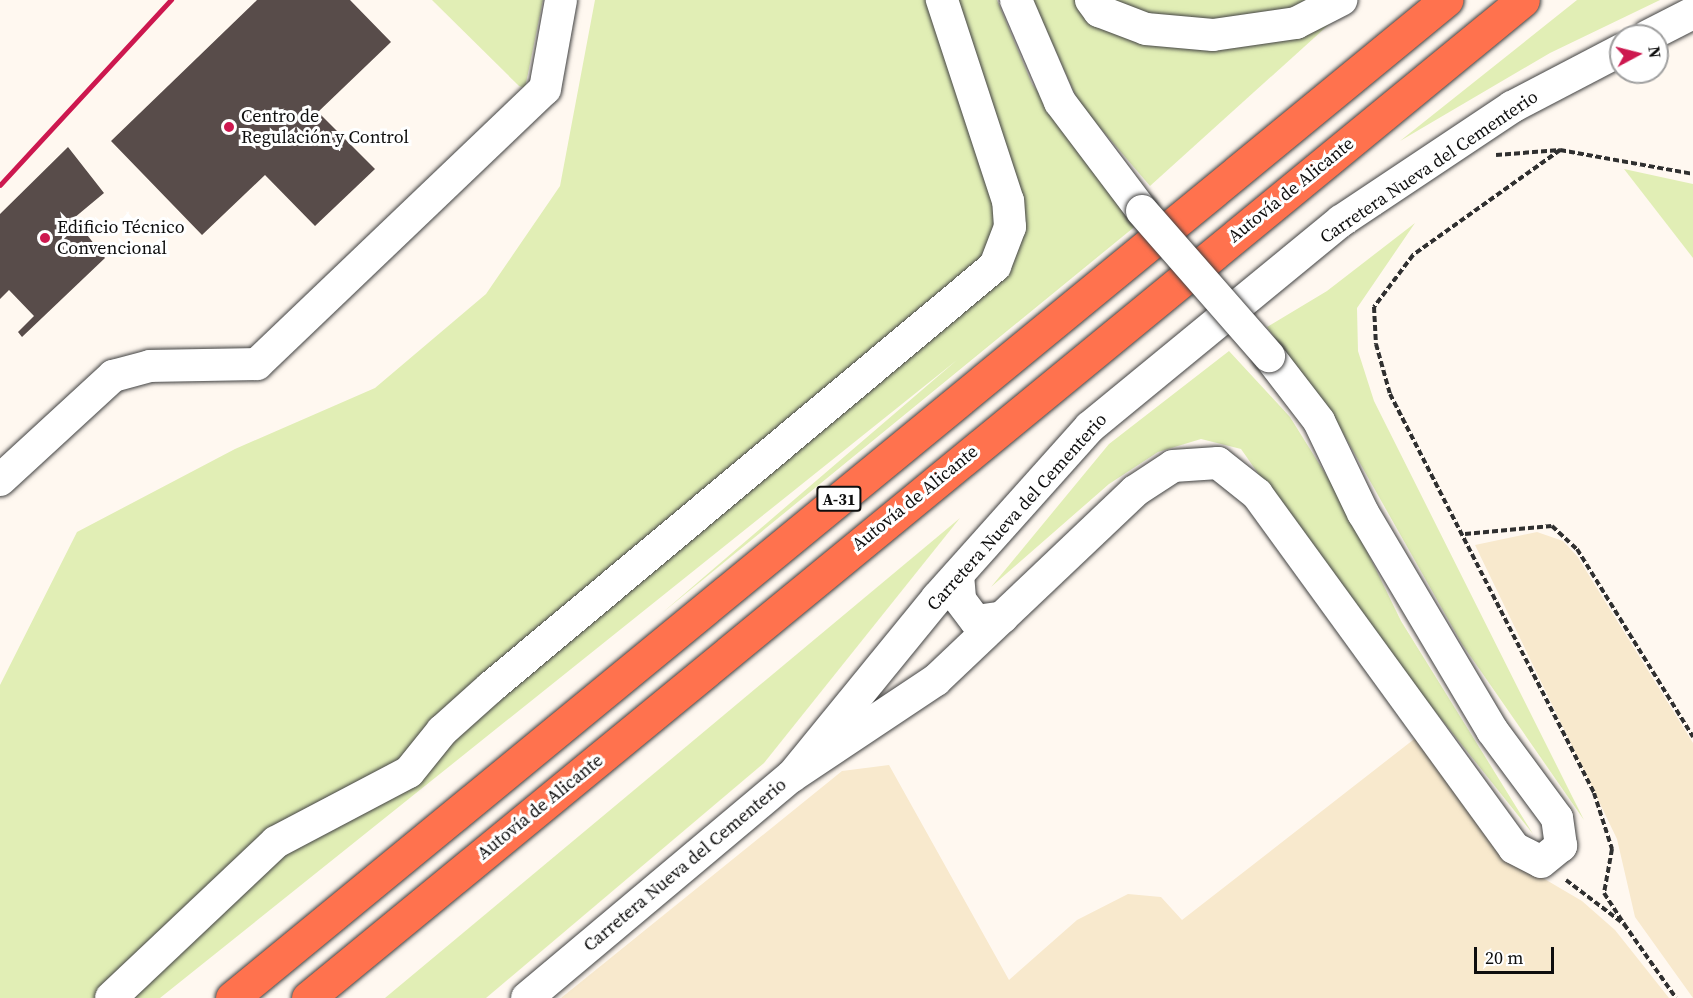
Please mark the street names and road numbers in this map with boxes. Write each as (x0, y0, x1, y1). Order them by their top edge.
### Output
street label: Carretera Nueva del Cementerio (1316, 86, 1542, 248)
street label: Autovía de Alicante (1224, 133, 1358, 247)
street label: Carretera Nueva del Cementerio (923, 409, 1111, 615)
street label: Autovía de Alicante (848, 441, 982, 555)
road number: A-31 (815, 486, 863, 512)
street label: Autovía de Alicante (473, 750, 607, 864)
street label: Carretera Nueva del Cementerio (579, 774, 791, 956)

